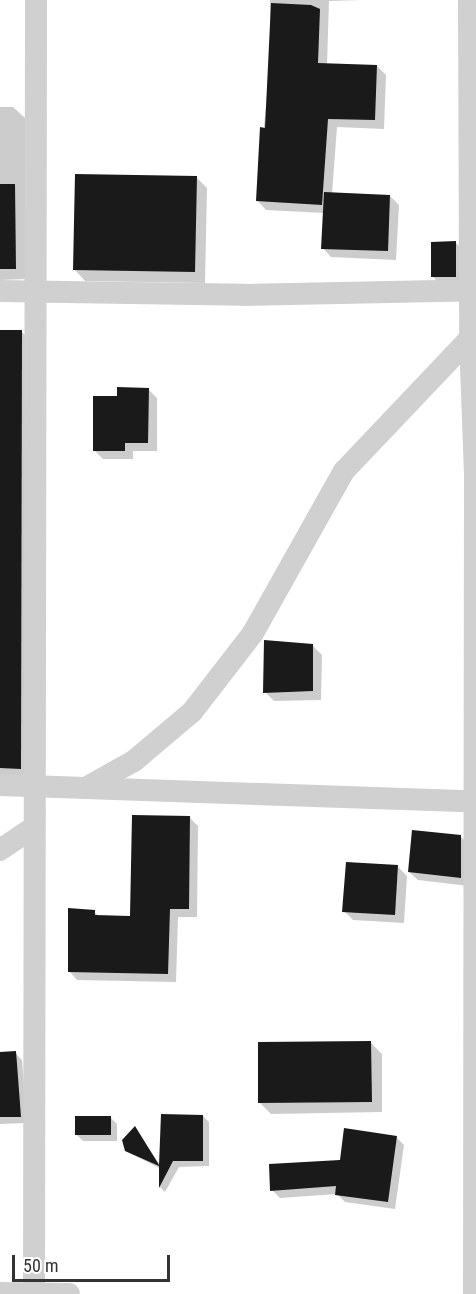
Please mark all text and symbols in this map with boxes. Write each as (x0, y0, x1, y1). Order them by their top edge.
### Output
scale bar (15, 1243, 172, 1281)
text: 50 m (23, 1255, 58, 1276)

